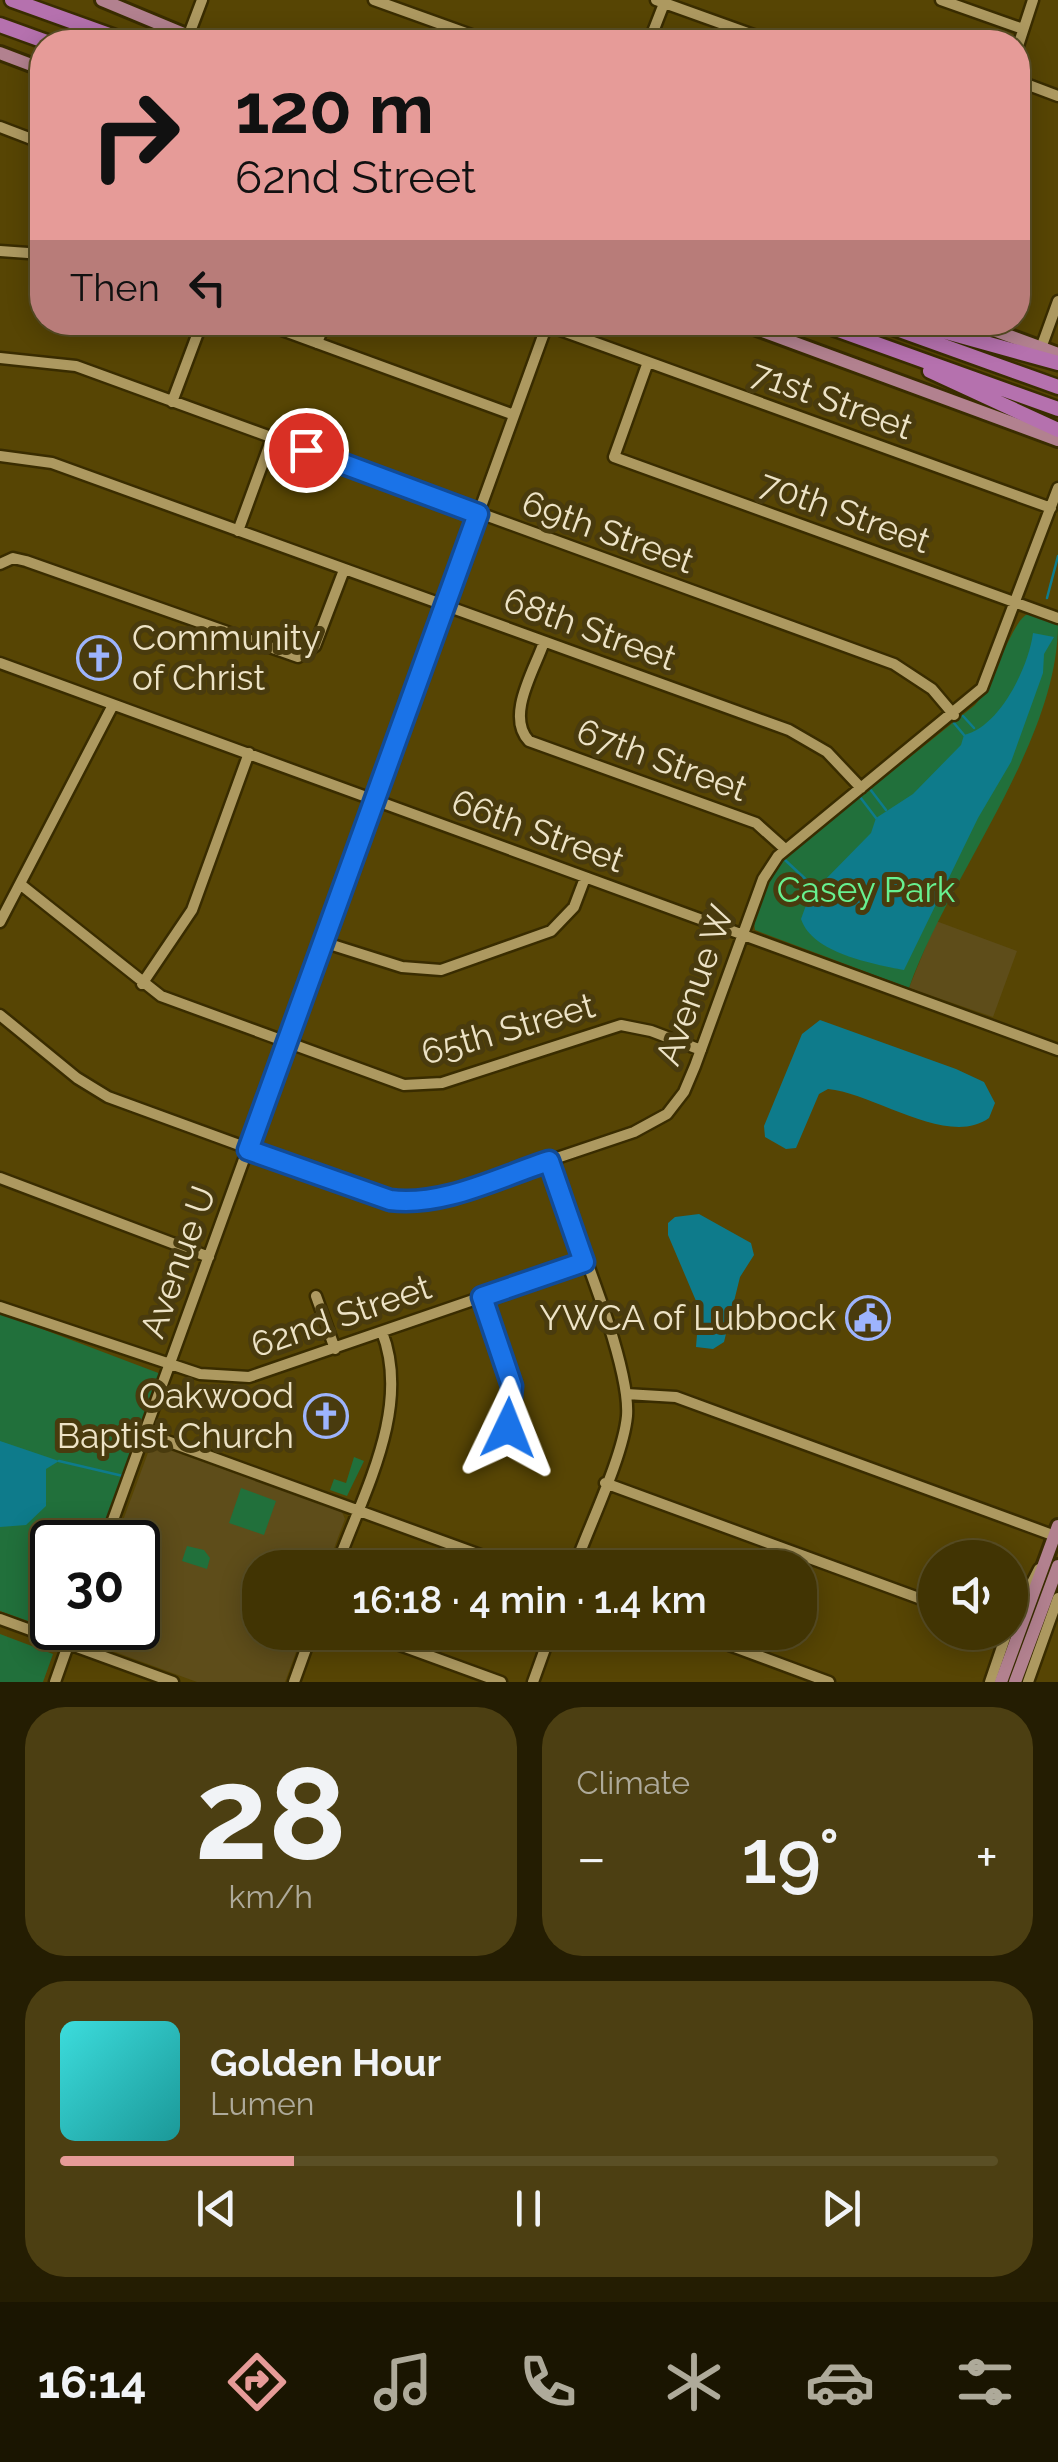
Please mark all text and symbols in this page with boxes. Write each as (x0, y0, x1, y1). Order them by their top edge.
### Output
text: 120 m (235, 67, 434, 149)
icon: right (70, 70, 200, 200)
text: 62nd Street (235, 151, 476, 204)
icon: left (180, 260, 235, 315)
text: Then (70, 265, 160, 310)
street label: 71st Street (746, 351, 919, 448)
pin (264, 408, 349, 493)
icon: arrive (279, 423, 334, 478)
street label: 70th Street (754, 462, 936, 561)
street label: 69th Street (517, 482, 700, 582)
street label: 68th Street (499, 578, 682, 679)
place label: Community of Christ (132, 617, 321, 698)
church icon: Community of Christ (76, 635, 122, 681)
street label: 67th Street (572, 710, 753, 809)
street label: 66th Street (446, 780, 630, 881)
park label: Casey Park (777, 869, 956, 910)
street label: Avenue W (647, 899, 743, 1070)
street label: 65th Street (417, 984, 599, 1073)
street label: Avenue U (131, 1181, 224, 1343)
street label: 62nd Street (246, 1266, 436, 1365)
public building icon: YWCA of Lubbock (845, 1295, 891, 1341)
place label: YWCA of Lubbock (539, 1297, 836, 1338)
place label: Oakwood Baptist Church (57, 1375, 294, 1456)
position arrow (456, 1376, 560, 1480)
church icon: Oakwood Baptist Church (303, 1393, 349, 1439)
speed limit sign: 30 (30, 1520, 160, 1650)
map controls (918, 1540, 1028, 1650)
button: sound (918, 1540, 1028, 1650)
text: 16:18 · 4 min · 1.4 km (352, 1577, 707, 1622)
text: 28 (195, 1737, 347, 1889)
text: Climate (577, 1764, 690, 1801)
text: 19° (742, 1812, 840, 1901)
text: − (577, 1825, 606, 1890)
text: + (975, 1825, 998, 1890)
text: km/h (229, 1878, 313, 1915)
text: Golden Hour (210, 2040, 441, 2085)
text: Lumen (210, 2085, 314, 2122)
icon: previous (189, 2181, 244, 2236)
icon: pause (501, 2181, 556, 2236)
icon: next (814, 2181, 869, 2236)
icon: directions (222, 2347, 292, 2417)
icon: music (368, 2347, 438, 2417)
icon: phone (513, 2347, 583, 2417)
icon: climate (659, 2347, 729, 2417)
icon: car (805, 2347, 875, 2417)
icon: filters (950, 2347, 1020, 2417)
text: 16:14 (38, 2356, 146, 2409)

